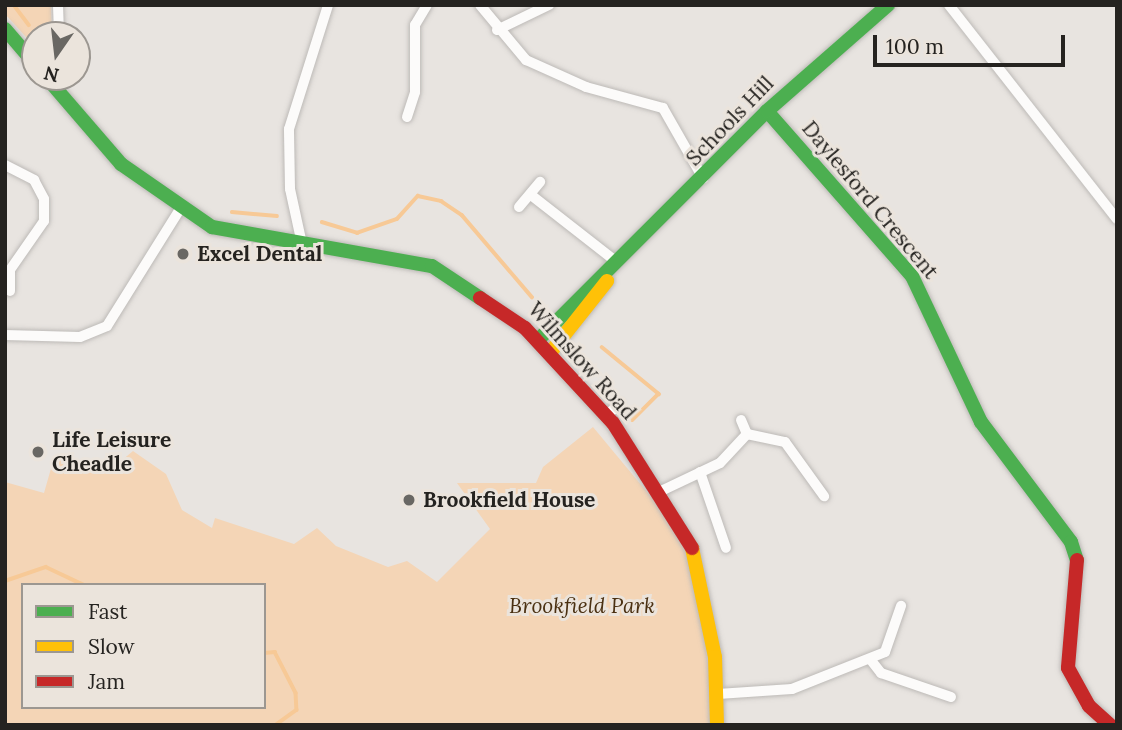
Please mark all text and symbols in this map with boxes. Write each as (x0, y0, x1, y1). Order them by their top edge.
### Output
north arrow (21, 21, 91, 91)
scale bar (877, 21, 1070, 65)
text: 100 m (886, 33, 944, 60)
text: N (41, 61, 61, 88)
street label: Schools Hill (681, 71, 779, 171)
street label: Daylesford Crescent (797, 116, 943, 284)
place label: Excel Dental (197, 241, 322, 267)
marker: Excel Dental (175, 246, 191, 262)
street label: Wilmslow Road (523, 297, 641, 425)
place label: Life Leisure Cheadle (52, 427, 171, 477)
marker: Life Leisure Cheadle (30, 444, 46, 460)
place label: Brookfield House (423, 487, 595, 513)
marker: Brookfield House (401, 492, 417, 508)
legend (21, 583, 266, 709)
park label: Brookfield Park (509, 593, 655, 619)
text: Fast (88, 598, 127, 625)
text: Slow (88, 633, 135, 660)
text: Jam (88, 668, 125, 695)

